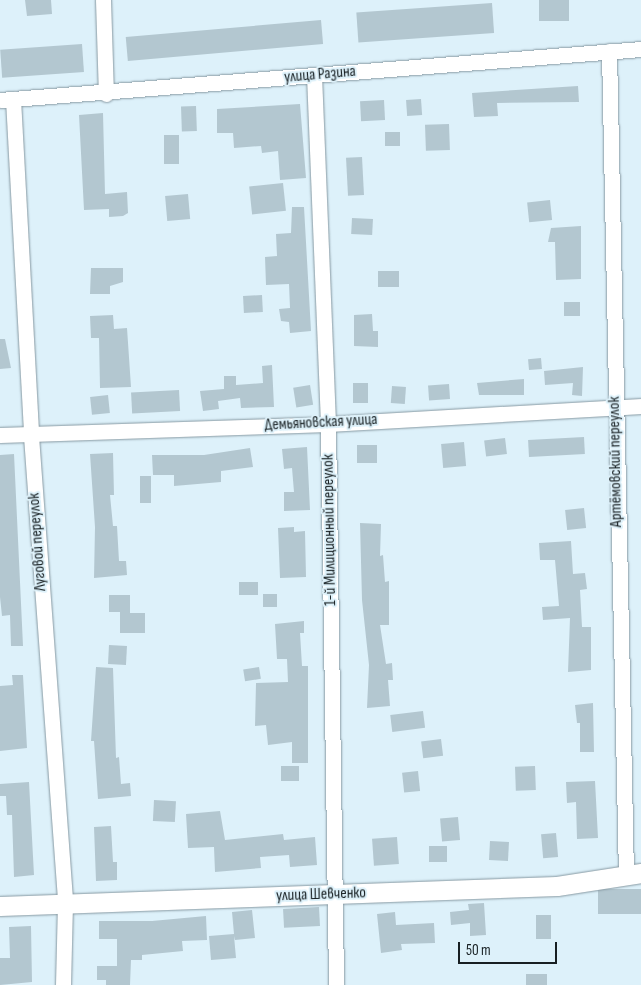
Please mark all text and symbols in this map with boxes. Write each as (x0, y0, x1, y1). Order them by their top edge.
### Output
street label: улица Разина (283, 62, 357, 88)
street label: Артёмовский переулок (605, 396, 627, 528)
street label: Демьяновская улица (264, 410, 378, 436)
street label: 1-й Милиционный переулок (319, 454, 341, 606)
street label: Луговой переулок (25, 492, 51, 592)
street label: улица Шевченко (276, 884, 366, 906)
scale bar (461, 932, 560, 964)
text: 50 m (466, 941, 491, 960)

